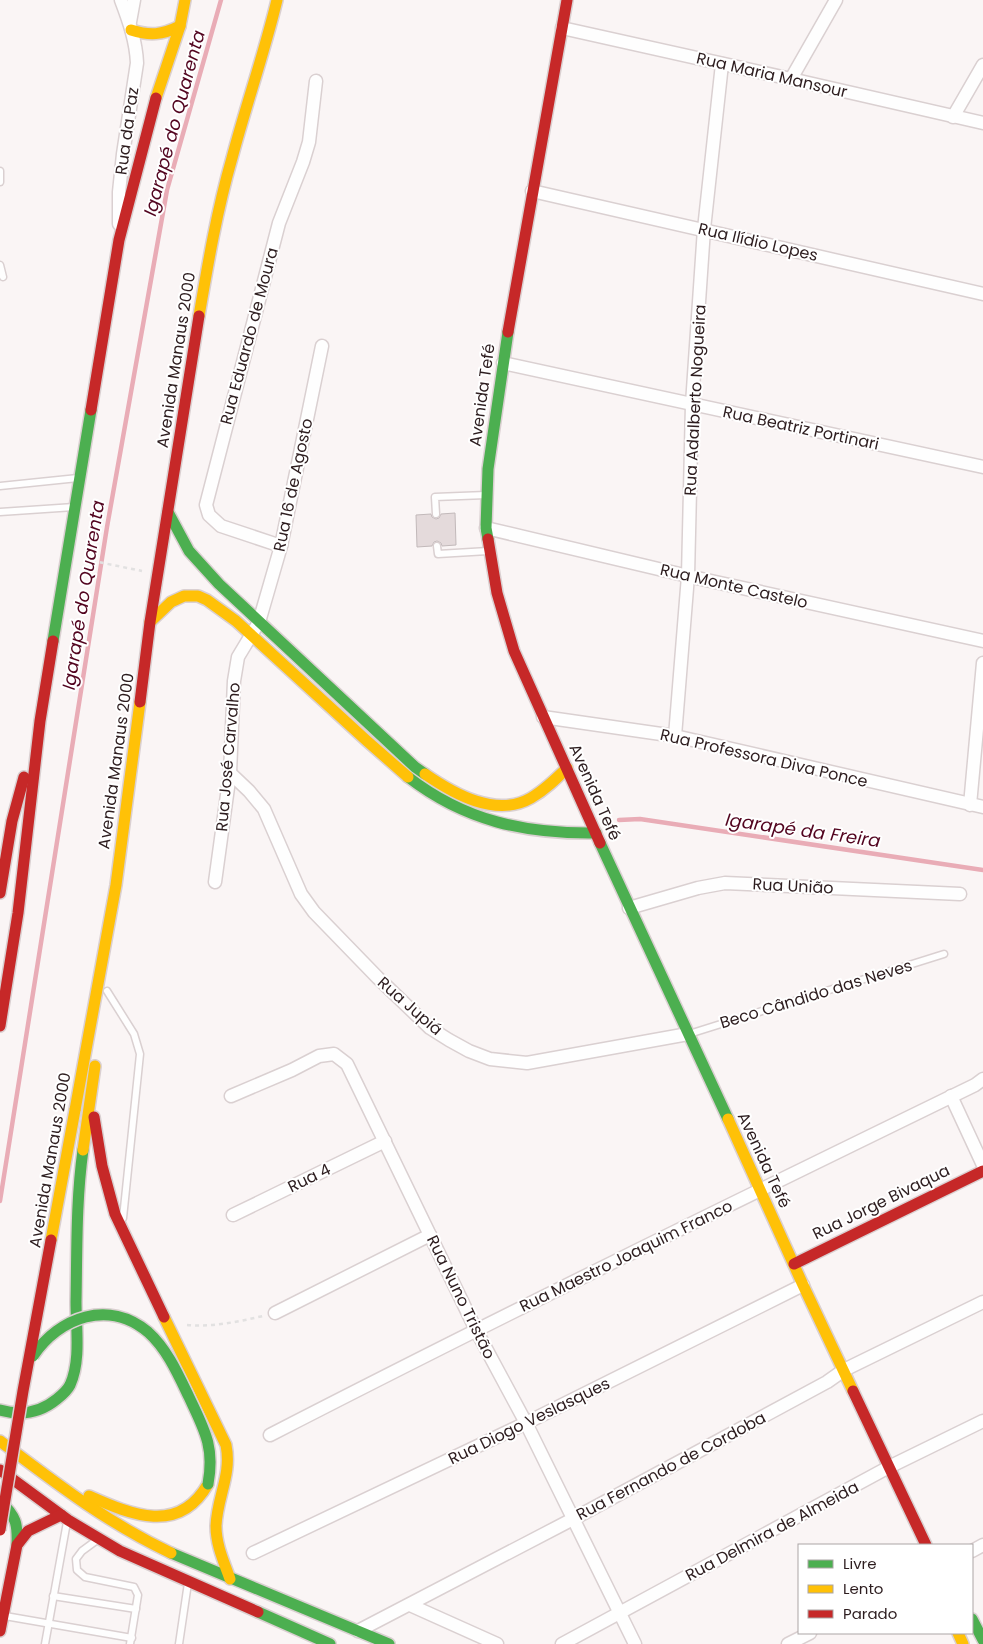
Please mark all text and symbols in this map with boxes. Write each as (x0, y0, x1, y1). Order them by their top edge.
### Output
water label: Igarapé do Quarenta (137, 27, 211, 219)
street label: Rua Maria Mansour (694, 46, 850, 104)
street label: Rua da Paz (109, 86, 145, 176)
street label: Rua Ilídio Lopes (696, 217, 820, 267)
street label: Rua Eduardo de Moura (214, 245, 284, 427)
street label: Avenida Manaus 2000 (151, 270, 201, 450)
street label: Rua Adalberto Nogueira (679, 304, 711, 496)
street label: Avenida Tefé (463, 342, 501, 448)
street label: Rua Beatriz Portinari (721, 400, 881, 456)
street label: Rua 16 de Agosto (268, 416, 318, 554)
water label: Igarapé do Quarenta (56, 499, 110, 691)
street label: Rua Monte Castelo (658, 558, 810, 614)
street label: Avenida Manaus 2000 (92, 671, 140, 851)
street label: Rua José Carvalho (210, 681, 246, 833)
street label: Rua Professora Diva Ponce (658, 723, 870, 793)
street label: Avenida Tefé (563, 740, 627, 844)
water label: Igarapé da Freira (724, 807, 882, 853)
street label: Rua União (752, 872, 834, 900)
street label: Beco Cândido das Neves (717, 954, 915, 1034)
street label: Rua Jupiá (373, 971, 447, 1041)
street label: Avenida Manaus 2000 (23, 1071, 77, 1249)
street label: Avenida Tefé (732, 1108, 796, 1212)
street label: Rua 4 (284, 1158, 334, 1198)
street label: Rua Jorge Bivaqua (808, 1159, 954, 1245)
street label: Rua Maestro Joaquim Franco (516, 1194, 736, 1318)
street label: Rua Nuno Tristão (421, 1231, 501, 1363)
street label: Rua Diogo Veslasques (444, 1372, 614, 1470)
street label: Rua Fernando de Cordoba (572, 1406, 770, 1526)
street label: Rua Delmira de Almeida (681, 1475, 863, 1587)
legend (798, 1544, 973, 1634)
text: Livre (843, 1553, 876, 1574)
text: Lento (843, 1578, 883, 1599)
text: Parado (843, 1603, 897, 1624)

